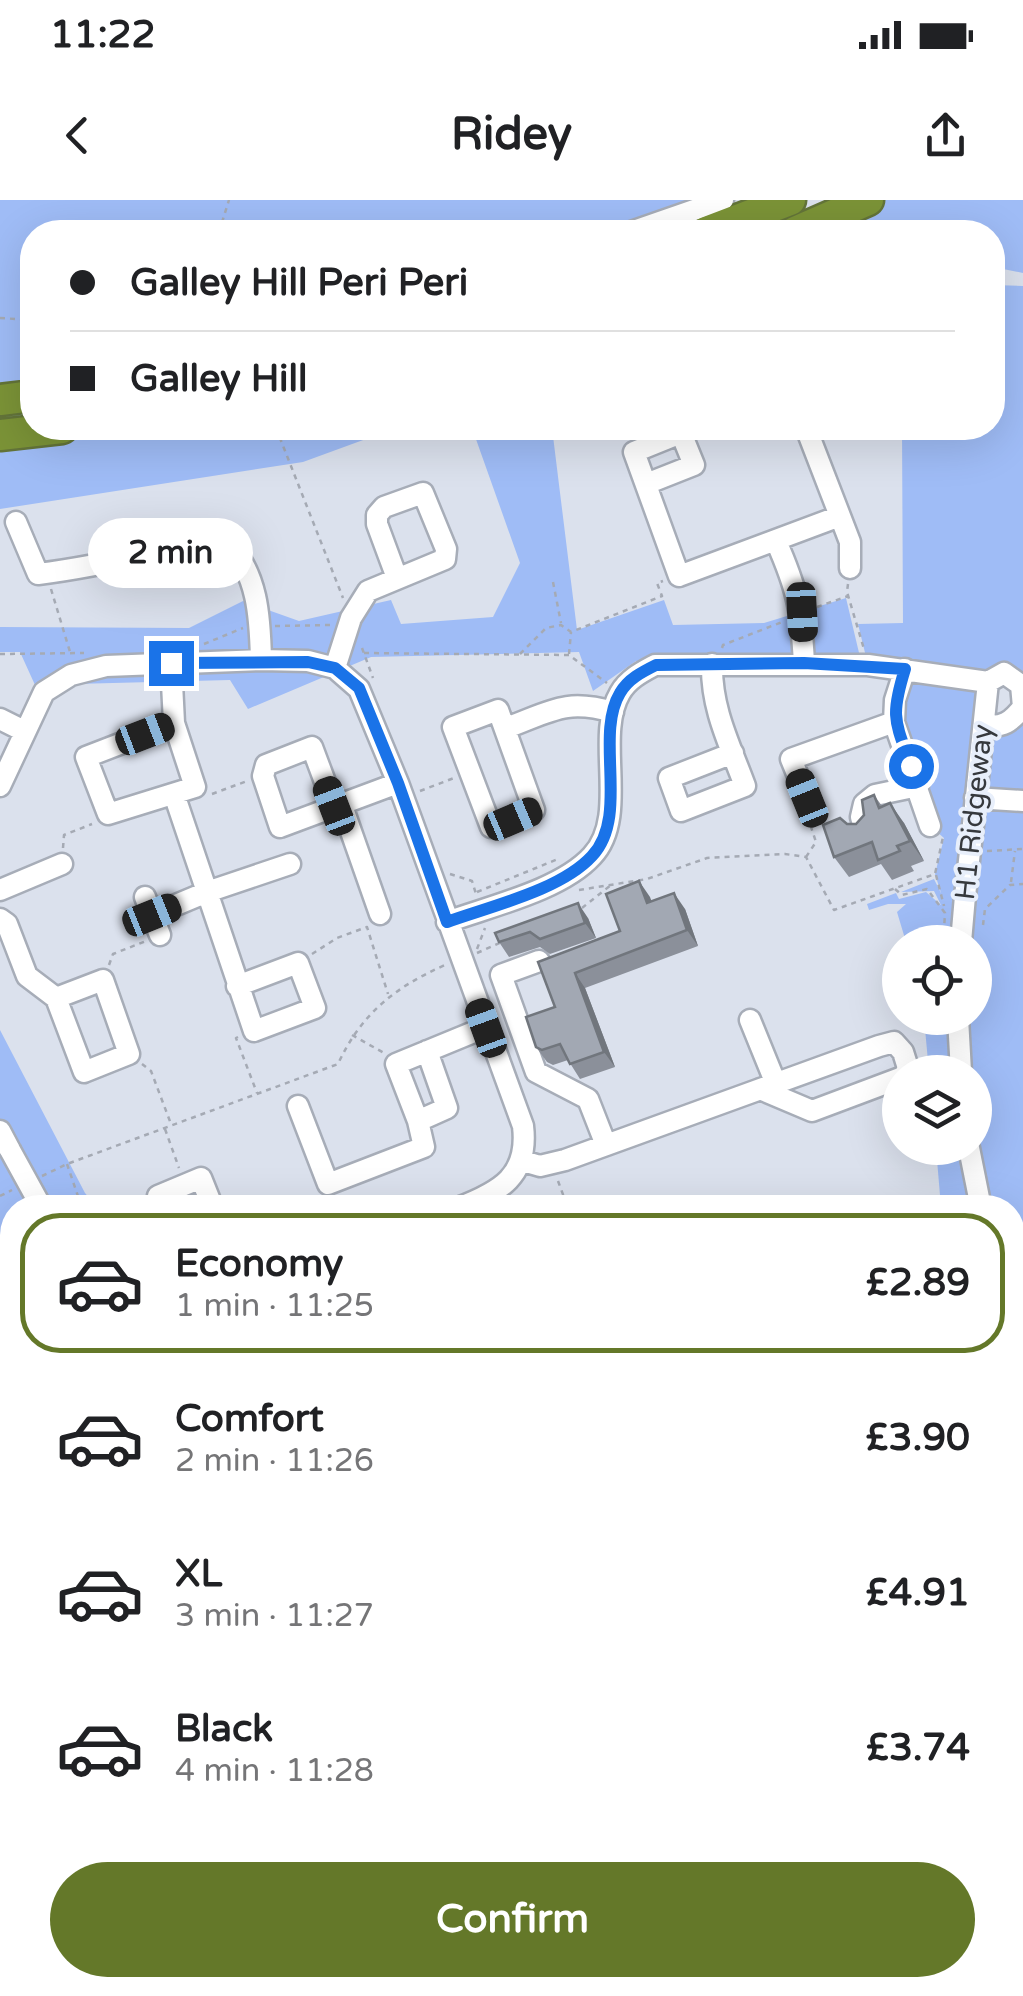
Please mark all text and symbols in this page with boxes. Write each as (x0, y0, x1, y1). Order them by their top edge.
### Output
text: 11:22 (50, 12, 155, 58)
icon: back (50, 108, 105, 163)
text: Ridey (451, 108, 572, 162)
icon: share (918, 108, 973, 163)
text: Galley Hill Peri Peri (130, 260, 468, 306)
text: Galley Hill (130, 356, 307, 402)
callout: 2 min (89, 518, 254, 588)
text: 2 min (128, 534, 213, 572)
car (785, 581, 819, 643)
route end (149, 641, 194, 686)
car (112, 709, 178, 759)
street label: H1 Ridgeway (948, 722, 1000, 902)
route start (889, 744, 934, 789)
car (782, 765, 832, 831)
car (309, 773, 359, 839)
car (480, 793, 546, 845)
car (119, 890, 185, 940)
map controls (882, 925, 992, 1165)
button: locate (882, 925, 992, 1035)
car (462, 995, 510, 1061)
button: layers (882, 1055, 992, 1165)
icon: car (55, 1238, 145, 1328)
text: Economy (175, 1241, 343, 1287)
text: £2.89 (866, 1260, 970, 1306)
text: 1 min · 11:25 (175, 1287, 374, 1325)
icon: car (55, 1393, 145, 1483)
text: Comfort (175, 1396, 324, 1442)
text: £3.90 (866, 1415, 970, 1461)
text: 2 min · 11:26 (175, 1442, 374, 1480)
icon: car (55, 1548, 145, 1638)
text: XL (175, 1551, 222, 1597)
text: £4.91 (866, 1570, 970, 1616)
text: 3 min · 11:27 (175, 1597, 374, 1635)
icon: car (55, 1703, 145, 1793)
text: Black (175, 1706, 273, 1752)
text: £3.74 (866, 1725, 970, 1771)
text: 4 min · 11:28 (175, 1752, 374, 1790)
button: Confirm (50, 1862, 975, 1977)

